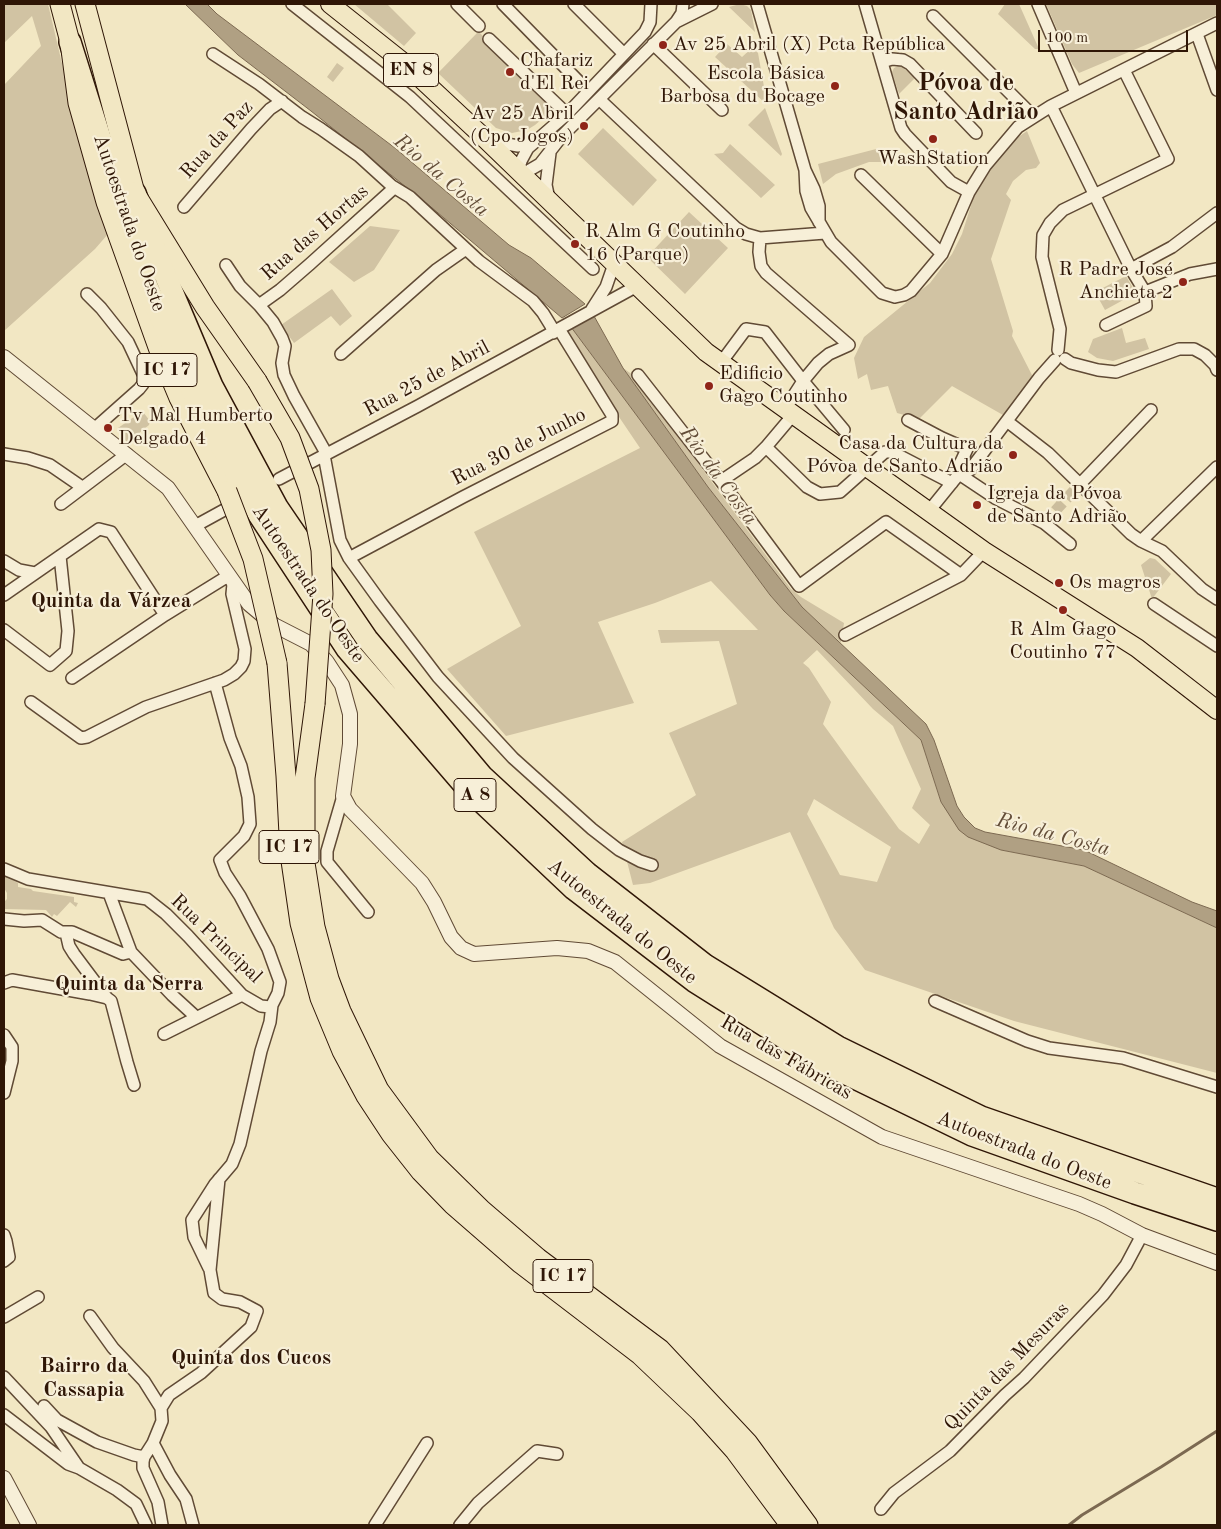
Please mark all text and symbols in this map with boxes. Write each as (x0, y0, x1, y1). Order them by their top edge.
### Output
scale bar (1041, 20, 1191, 52)
text: 100 m (1046, 31, 1088, 46)
place label: Av 25 Abril (X) Pcta República (673, 33, 945, 57)
marker: Av 25 Abril (X) Pcta República (657, 39, 669, 51)
place label: Chafariz d'El Rei (520, 49, 593, 96)
road number: EN 8 (384, 54, 438, 86)
place label: Escola Básica Barbosa du Bocage (660, 62, 825, 109)
marker: Chafariz d'El Rei (504, 66, 516, 78)
district label: Póvoa de Santo Adrião (893, 68, 1039, 127)
marker: Escola Básica Barbosa du Bocage (829, 80, 841, 92)
street label: Rua da Paz (175, 96, 259, 184)
place label: Av 25 Abril (Cpo Jogos) (470, 102, 574, 149)
marker: Av 25 Abril (Cpo Jogos) (578, 120, 590, 132)
water label: Rio da Costa (388, 129, 494, 223)
street label: Autoestrada do Oeste (87, 131, 171, 315)
marker: WashStation (927, 133, 939, 145)
place label: WashStation (877, 147, 989, 171)
street label: Rua das Hortas (256, 180, 374, 286)
place label: R Alm G Coutinho 16 (Parque) (585, 220, 745, 267)
marker: R Alm G Coutinho 16 (Parque) (569, 238, 581, 250)
place label: R Padre José Anchieta 2 (1058, 258, 1173, 305)
marker: R Padre José Anchieta 2 (1177, 276, 1189, 288)
street label: Rua 25 de Abril (360, 336, 494, 422)
road number: IC 17 (137, 354, 197, 386)
place label: Edificio Gago Coutinho (719, 362, 848, 409)
marker: Edificio Gago Coutinho (703, 380, 715, 392)
street label: Rua 30 de Junho (448, 403, 590, 491)
place label: Tv Mal Humberto Delgado 4 (118, 404, 273, 451)
water label: Rio da Costa (674, 421, 762, 531)
marker: Tv Mal Humberto Delgado 4 (102, 422, 114, 434)
place label: Casa da Cultura da Póvoa de Santo Adrião (806, 432, 1003, 479)
marker: Casa da Cultura da Póvoa de Santo Adrião (1007, 449, 1019, 461)
place label: Igreja da Póvoa de Santo Adrião (987, 482, 1127, 529)
marker: Igreja da Póvoa de Santo Adrião (971, 499, 983, 511)
street label: Autoestrada do Oeste (246, 500, 370, 668)
place label: Os magros (1069, 571, 1161, 595)
marker: Os magros (1053, 577, 1065, 589)
district label: Quinta da Várzea (31, 588, 191, 614)
marker: R Alm Gago Coutinho 77 (1057, 604, 1069, 616)
place label: R Alm Gago Coutinho 77 (1009, 618, 1117, 665)
road number: A 8 (454, 778, 496, 812)
water label: Rio da Costa (993, 808, 1113, 862)
road number: IC 17 (259, 830, 319, 864)
street label: Autoestrada do Oeste (542, 854, 702, 990)
street label: Rua Principal (165, 889, 267, 989)
district label: Quinta da Serra (55, 971, 203, 997)
street label: Rua das Fábricas (716, 1011, 856, 1105)
street label: Autoestrada do Oeste (933, 1107, 1115, 1195)
road number: IC 17 (533, 1260, 593, 1292)
street label: Quinta das Mesuras (939, 1298, 1075, 1436)
district label: Quinta dos Cucos (171, 1345, 331, 1371)
district label: Bairro da Cassapia (40, 1353, 128, 1403)

